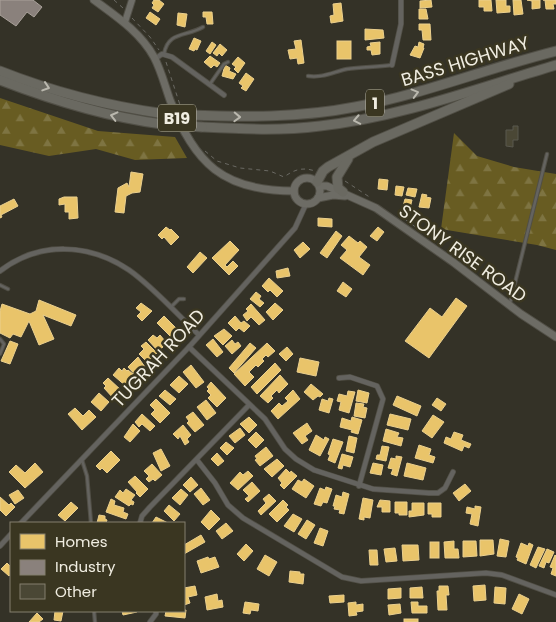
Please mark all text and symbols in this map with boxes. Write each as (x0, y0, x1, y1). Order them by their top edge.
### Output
street label: BASS HIGHWAY (398, 30, 533, 92)
one-way arrow (41, 82, 49, 92)
one-way arrow (410, 89, 418, 99)
road number: 1 (366, 90, 384, 116)
road number: B19 (158, 105, 196, 132)
one-way arrow (110, 111, 119, 122)
one-way arrow (234, 112, 241, 122)
one-way arrow (353, 115, 362, 125)
street label: STONY RISE ROAD (394, 198, 532, 308)
street label: TUGRAH ROAD (106, 303, 210, 413)
legend (10, 522, 185, 612)
text: Homes (55, 531, 108, 552)
text: Industry (55, 556, 116, 577)
text: Other (55, 581, 97, 602)

